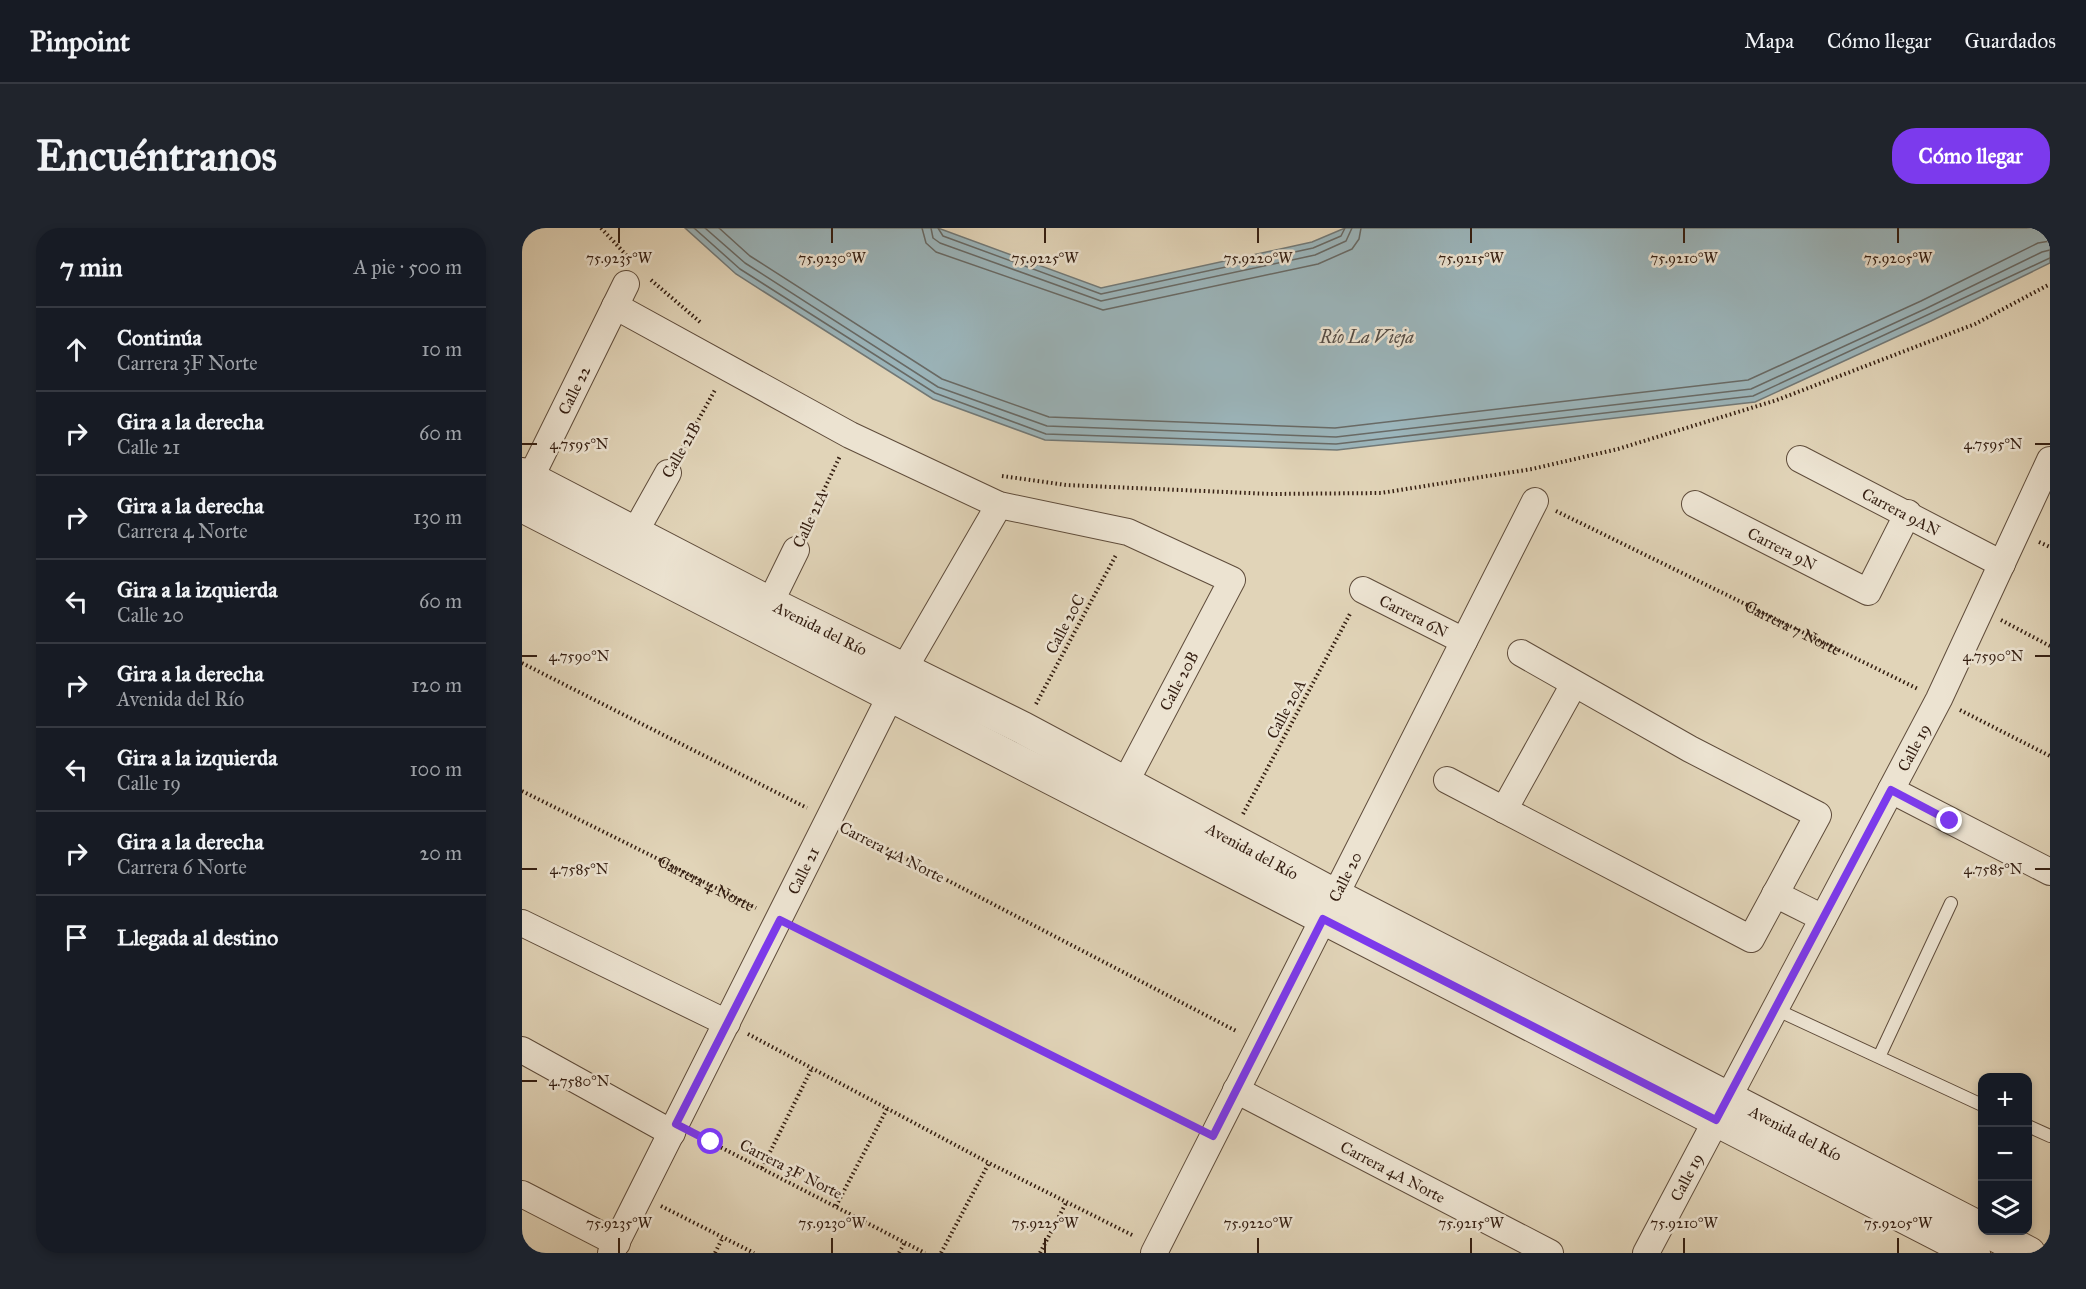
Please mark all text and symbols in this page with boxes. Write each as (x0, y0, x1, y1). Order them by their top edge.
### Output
text: Pinpoint (30, 24, 130, 59)
text: Mapa (1744, 28, 1794, 54)
text: Cómo llegar (1827, 28, 1931, 54)
text: Guardados (1964, 28, 2056, 54)
button: Cómo llegar (1892, 128, 2050, 184)
text: Encuéntranos (36, 130, 277, 182)
text: 75.9235°W (586, 249, 653, 267)
text: 75.9230°W (798, 249, 867, 267)
text: 75.9225°W (1011, 249, 1079, 267)
text: 75.9220°W (1224, 249, 1293, 267)
text: 75.9215°W (1438, 249, 1505, 267)
text: 75.9210°W (1650, 249, 1718, 267)
text: 75.9205°W (1864, 249, 1933, 267)
text: 7 min (60, 251, 123, 283)
text: A pie · 500 m (354, 255, 462, 279)
text: Continúa (117, 324, 202, 351)
water label: Río La Vieja (1319, 326, 1415, 348)
icon: ahead (60, 333, 93, 366)
text: 10 m (421, 337, 462, 361)
text: Carrera 3F Norte (117, 351, 258, 375)
street label: Calle 22 (554, 362, 594, 418)
text: Gira a la derecha (117, 408, 264, 435)
icon: right (60, 417, 93, 450)
street label: Calle 21B (657, 419, 705, 481)
text: 60 m (419, 421, 462, 445)
text: Calle 21 (117, 435, 180, 459)
text: 4.7595°N (549, 435, 609, 453)
text: 4.7595°N (1963, 435, 2023, 453)
street label: Carrera 9AN (1859, 483, 1944, 540)
street label: Calle 21A (788, 487, 832, 551)
text: Gira a la derecha (117, 492, 264, 519)
icon: right (60, 501, 93, 534)
text: 130 m (413, 505, 462, 529)
text: Carrera 4 Norte (117, 519, 248, 543)
street label: Carrera 9N (1745, 523, 1820, 574)
text: Gira a la izquierda (117, 576, 278, 603)
icon: left (60, 585, 93, 618)
text: 60 m (419, 589, 462, 613)
street label: Carrera 6N (1376, 590, 1452, 641)
street label: Calle 20C (1041, 591, 1089, 657)
street label: Avenida del Río (770, 596, 870, 659)
street label: Carrera 7 Norte (1742, 596, 1844, 659)
text: Calle 20 (117, 603, 184, 627)
text: 4.7590°N (549, 647, 610, 665)
text: 4.7590°N (1963, 647, 2024, 665)
street label: Calle 20B (1156, 648, 1202, 714)
text: Gira a la derecha (117, 660, 264, 687)
icon: right (60, 669, 93, 702)
text: 120 m (411, 673, 462, 697)
street label: Calle 20A (1263, 676, 1310, 742)
text: Avenida del Río (117, 687, 244, 711)
street label: Calle 19 (1893, 720, 1934, 774)
text: Gira a la izquierda (117, 744, 278, 771)
icon: left (60, 753, 93, 786)
text: 100 m (410, 757, 462, 781)
text: Calle 19 (117, 771, 181, 795)
route end (1936, 807, 1962, 833)
street label: Carrera 4A Norte (836, 817, 948, 887)
street label: Avenida del Río (1202, 818, 1302, 883)
text: Gira a la derecha (117, 828, 264, 855)
icon: right (60, 837, 93, 870)
text: 20 m (419, 841, 462, 865)
street label: Calle 21 (783, 844, 823, 897)
street label: Calle 20 (1324, 848, 1365, 905)
street label: Carrera 4 Norte (655, 851, 758, 915)
text: Carrera 6 Norte (117, 855, 247, 879)
text: 4.7585°N (550, 860, 609, 878)
text: 4.7585°N (1964, 860, 2023, 878)
icon: arrive (60, 921, 93, 954)
text: Llegada al destino (117, 924, 278, 951)
text: 4.7580°N (549, 1072, 610, 1090)
map controls (1978, 1073, 2032, 1235)
button: + (1978, 1073, 2032, 1127)
street label: Avenida del Río (1745, 1101, 1845, 1165)
button: − (1978, 1127, 2032, 1181)
route start (697, 1128, 723, 1154)
street label: Carrera 3F Norte (737, 1135, 846, 1203)
street label: Carrera 4A Norte (1338, 1137, 1449, 1207)
street label: Calle 19 (1666, 1150, 1707, 1204)
button: layers (1978, 1181, 2032, 1235)
text: 75.9235°W (586, 1214, 653, 1232)
text: 75.9230°W (798, 1214, 867, 1232)
text: 75.9225°W (1011, 1214, 1079, 1232)
text: 75.9220°W (1224, 1214, 1293, 1232)
text: 75.9215°W (1438, 1214, 1505, 1232)
text: 75.9210°W (1650, 1214, 1718, 1232)
text: 75.9205°W (1864, 1214, 1933, 1232)

